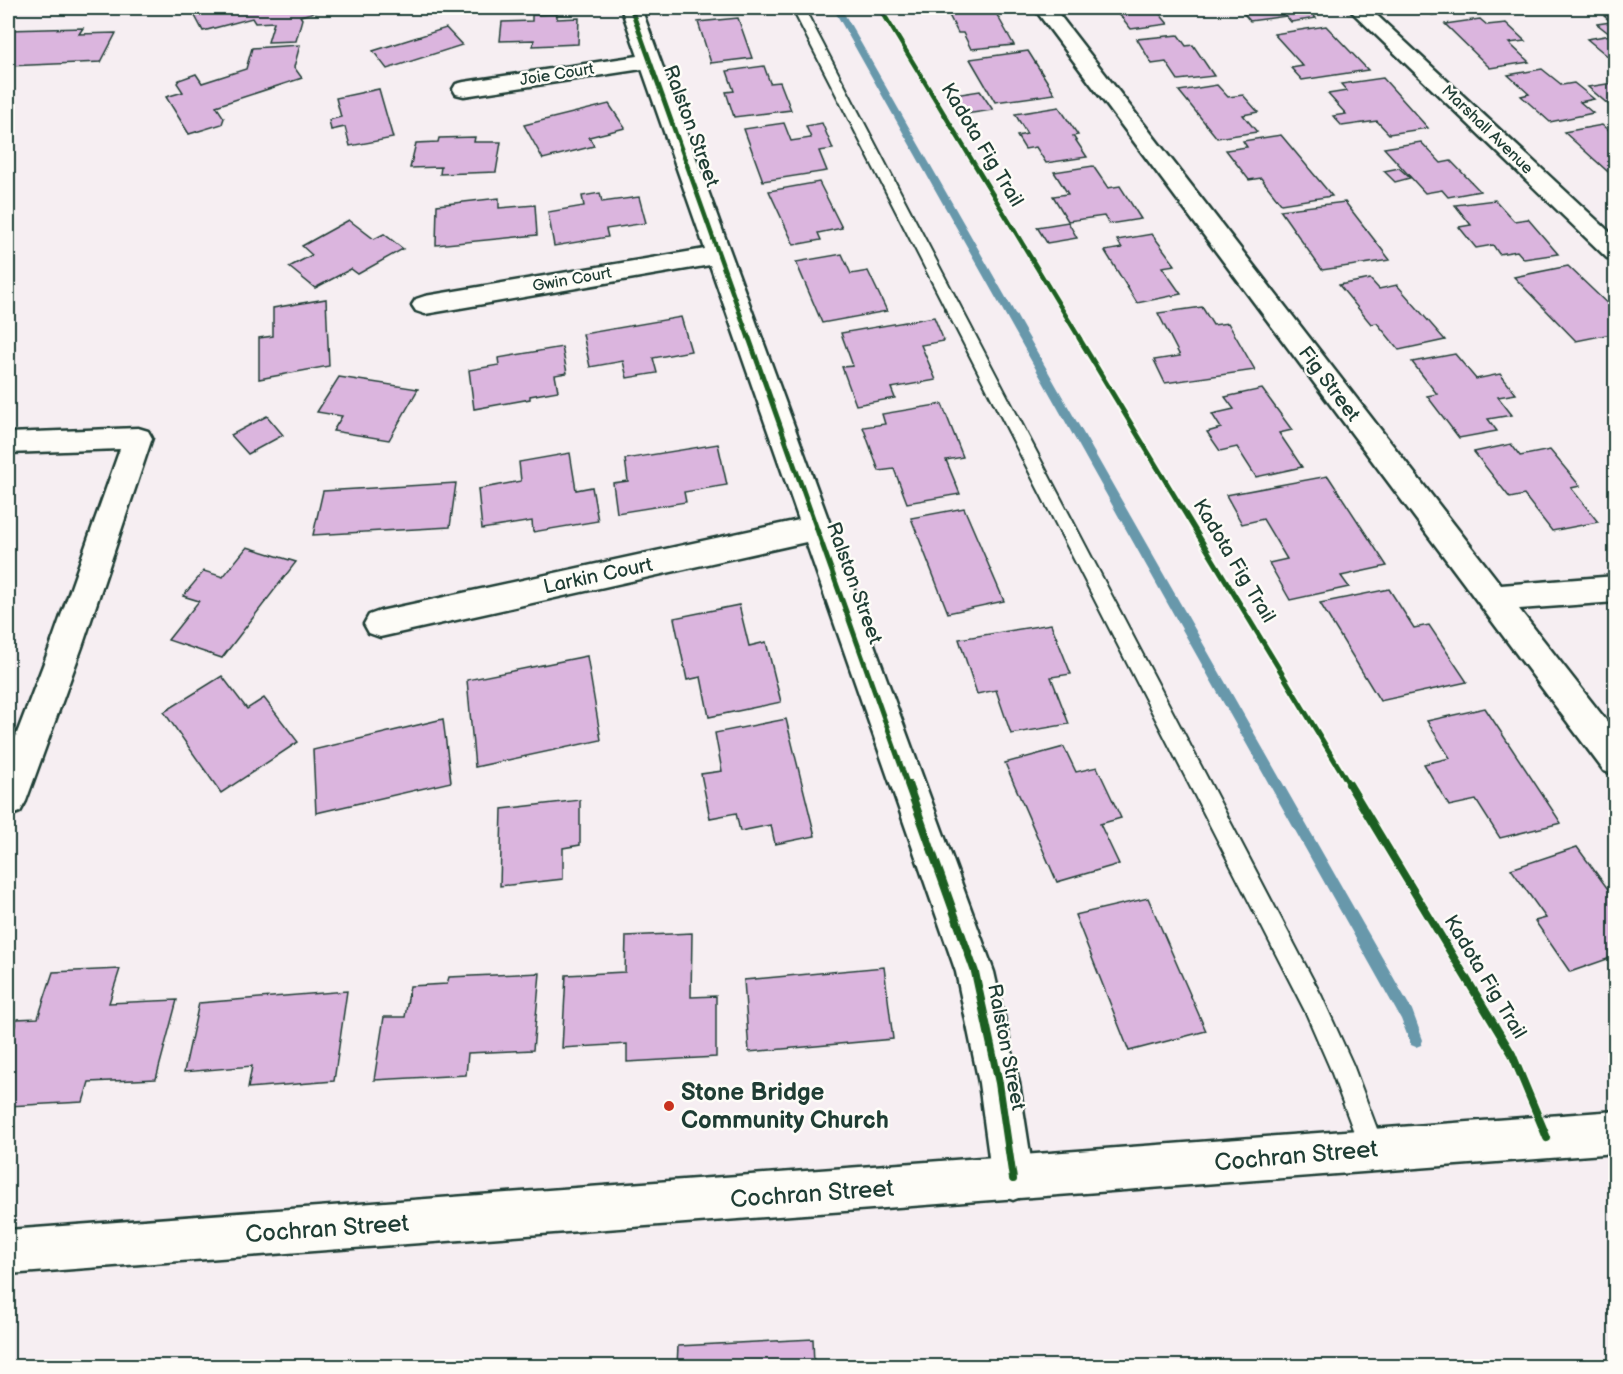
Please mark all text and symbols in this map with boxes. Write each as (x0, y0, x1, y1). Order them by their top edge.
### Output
street label: Joie Court (519, 60, 595, 90)
street label: Ralston Street (658, 62, 724, 190)
street label: Kadota Fig Trail (936, 79, 1028, 211)
street label: Marshall Avenue (1437, 82, 1537, 179)
street label: Gwin Court (531, 264, 613, 296)
street label: Fig Street (1293, 342, 1365, 426)
street label: Kadota Fig Trail (1188, 495, 1280, 627)
street label: Ralston Street (821, 519, 887, 647)
street label: Larkin Court (541, 553, 655, 599)
street label: Kadota Fig Trail (1439, 911, 1531, 1043)
street label: Ralston Street (982, 982, 1030, 1112)
place label: Stone Bridge Community Church (681, 1078, 889, 1135)
marker: Stone Bridge Community Church (662, 1099, 676, 1113)
street label: Cochran Street (1213, 1134, 1380, 1178)
street label: Cochran Street (729, 1174, 895, 1214)
street label: Cochran Street (244, 1209, 410, 1249)

